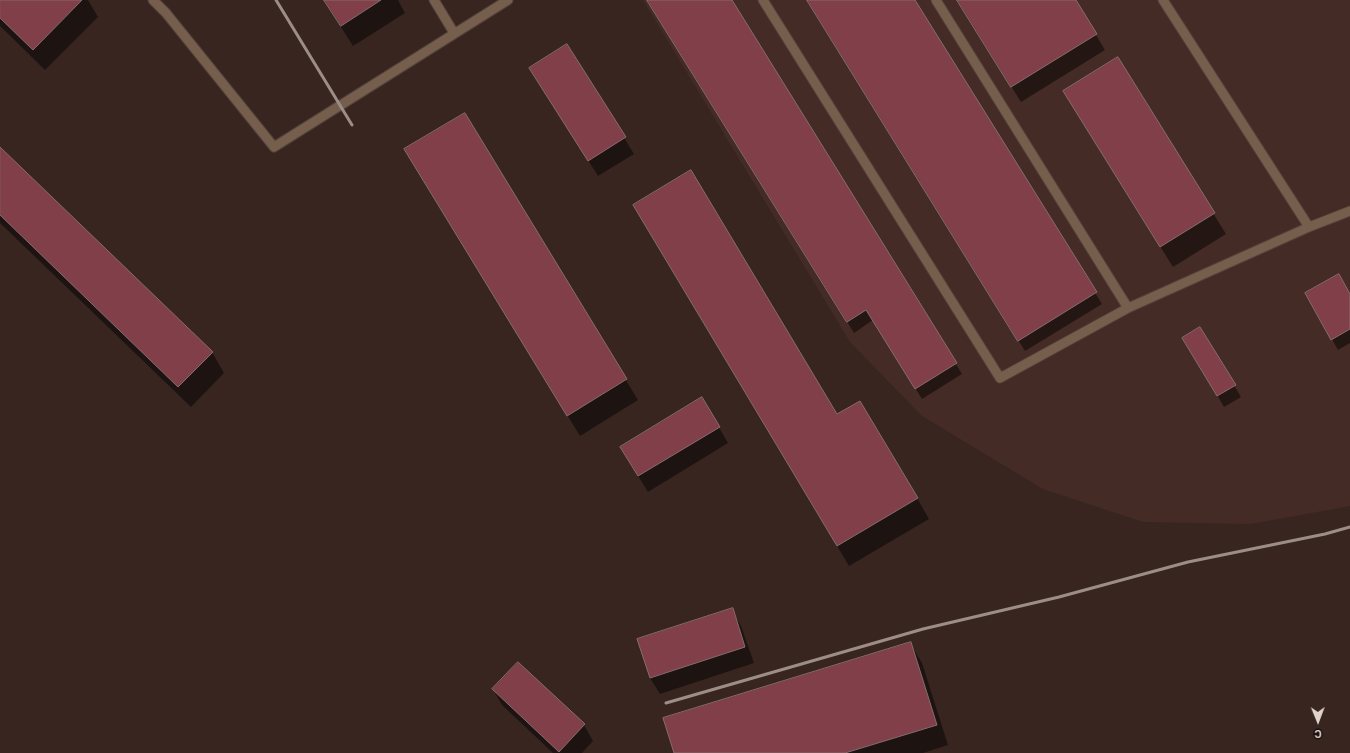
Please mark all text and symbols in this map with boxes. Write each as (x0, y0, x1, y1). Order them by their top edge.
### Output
north arrow (1298, 701, 1338, 741)
text: С (1315, 727, 1322, 740)

